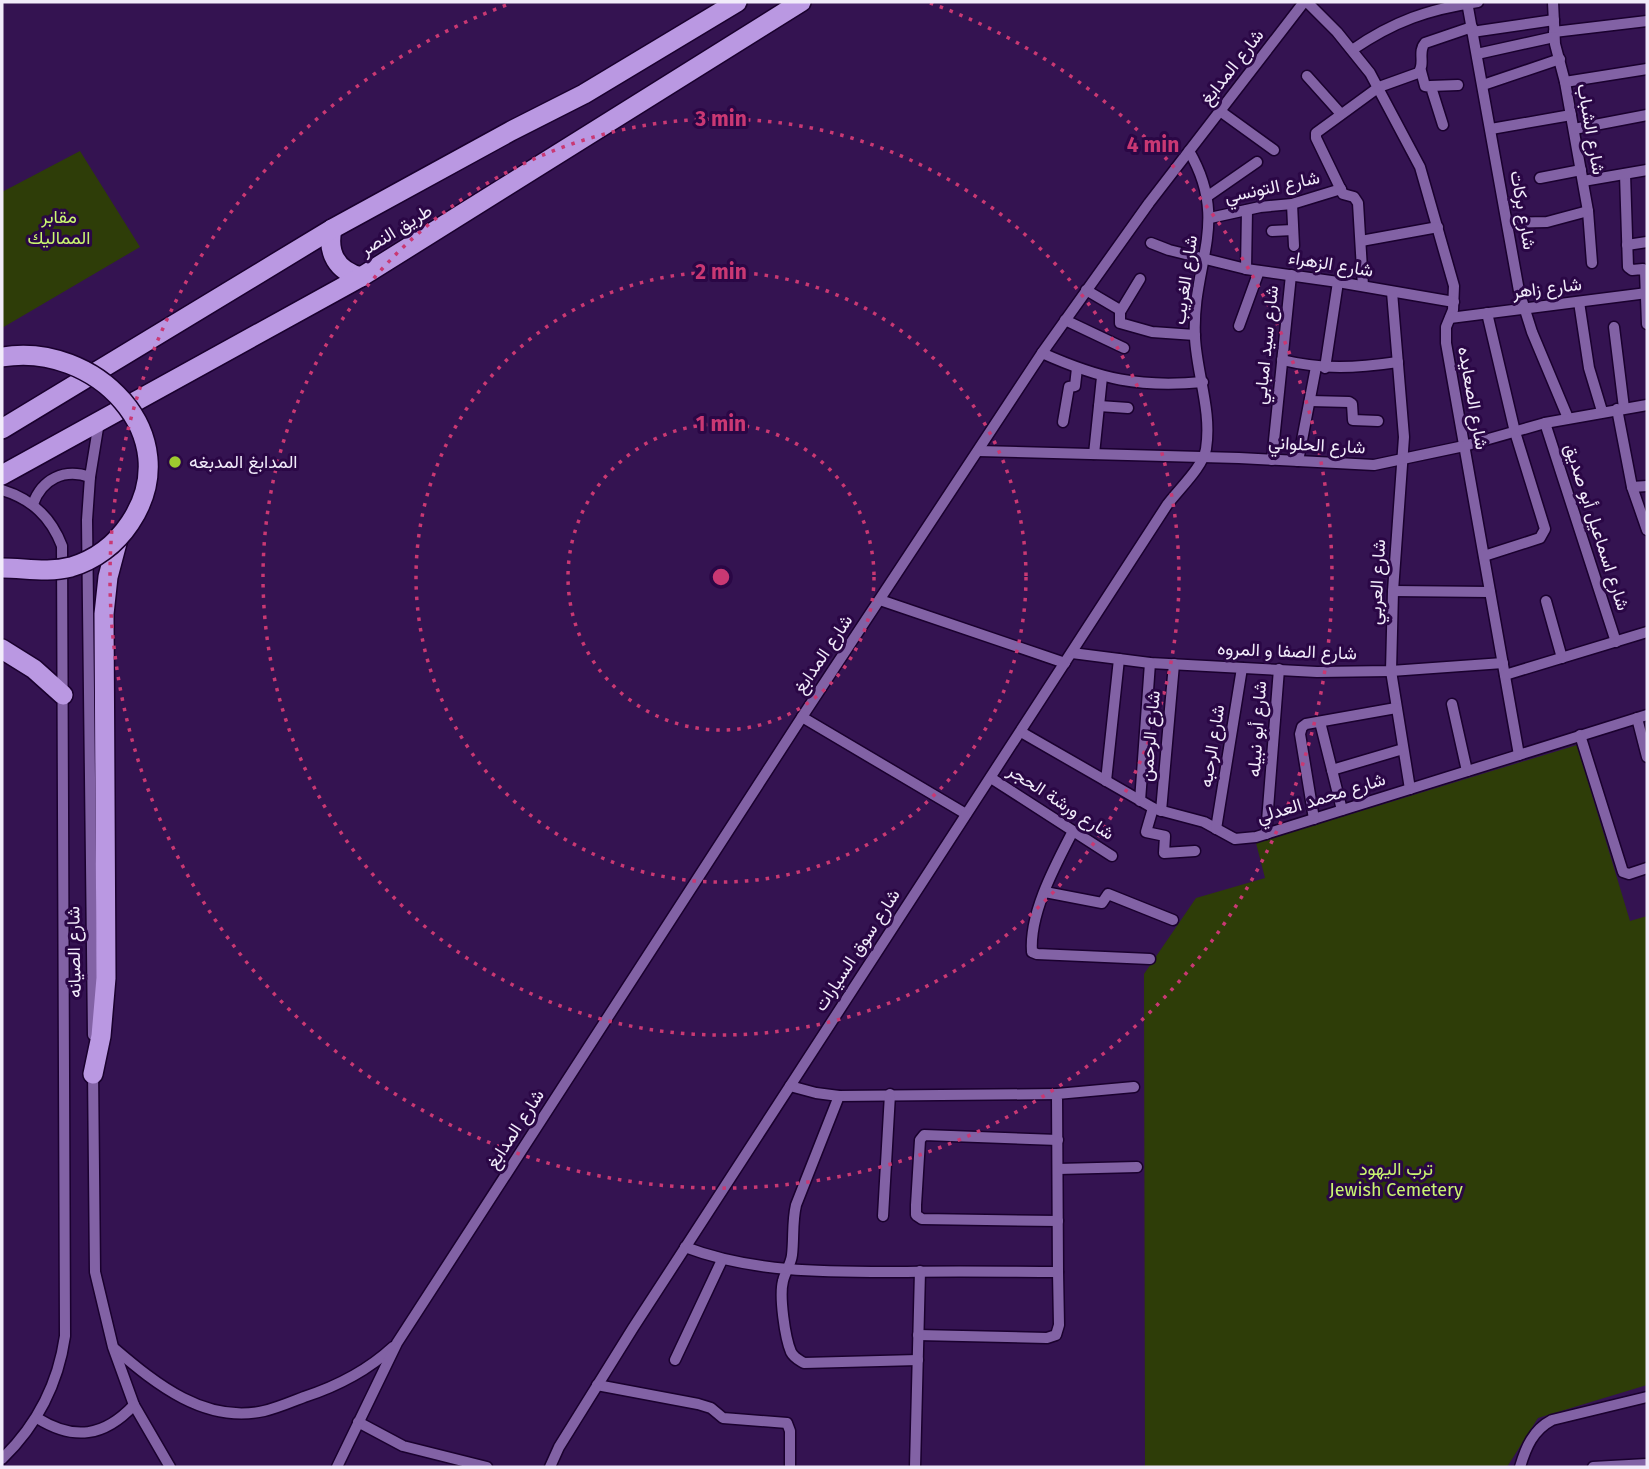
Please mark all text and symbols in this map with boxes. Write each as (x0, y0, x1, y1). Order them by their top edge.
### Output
street label: شارع المدابغ (1195, 25, 1269, 110)
street label: شارع الشباب (1571, 82, 1610, 177)
text: 3 min (694, 106, 747, 132)
text: 4 min (1127, 132, 1179, 158)
street label: شارع التونسي (1222, 166, 1322, 212)
street label: شارع بركات (1504, 169, 1541, 251)
street label: طريق النصر (355, 199, 436, 261)
park label: مقابر المماليك (28, 206, 90, 249)
street label: شارع الغريب (1168, 234, 1203, 326)
street label: شارع الزهراء (1287, 246, 1375, 283)
text: 2 min (695, 259, 747, 285)
street label: شارع زاهر (1510, 273, 1583, 304)
street label: شارع سيد امبابي (1249, 284, 1287, 406)
street label: شارع الصعايده (1452, 345, 1493, 451)
text: 1 min (696, 411, 746, 437)
street label: شارع الحلواني (1268, 431, 1366, 463)
street label: شارع اسماعيل أبو صديق (1559, 441, 1634, 614)
place label: المدابغ المدبغه (189, 451, 298, 474)
marker: المدابغ المدبغه (167, 454, 183, 470)
street label: شارع العربي (1364, 539, 1394, 626)
centre of rings (709, 565, 733, 589)
street label: شارع المدابغ (789, 610, 858, 698)
street label: شارع الصفا و المروه (1217, 638, 1357, 665)
street label: شارع أبو نبيله (1243, 680, 1272, 778)
street label: شارع الرحمن (1135, 690, 1166, 782)
street label: شارع الرحبه (1195, 703, 1230, 789)
street label: شارع ورشة الحجر (1002, 759, 1119, 846)
street label: شارع محمد العدلي (1254, 768, 1389, 832)
street label: شارع سوق السيارات (809, 885, 905, 1016)
street label: شارع الصيانه (62, 906, 87, 998)
street label: شارع المدابغ (481, 1085, 550, 1173)
park label: ترب اليهود Jewish Cemetery (1329, 1158, 1463, 1201)

